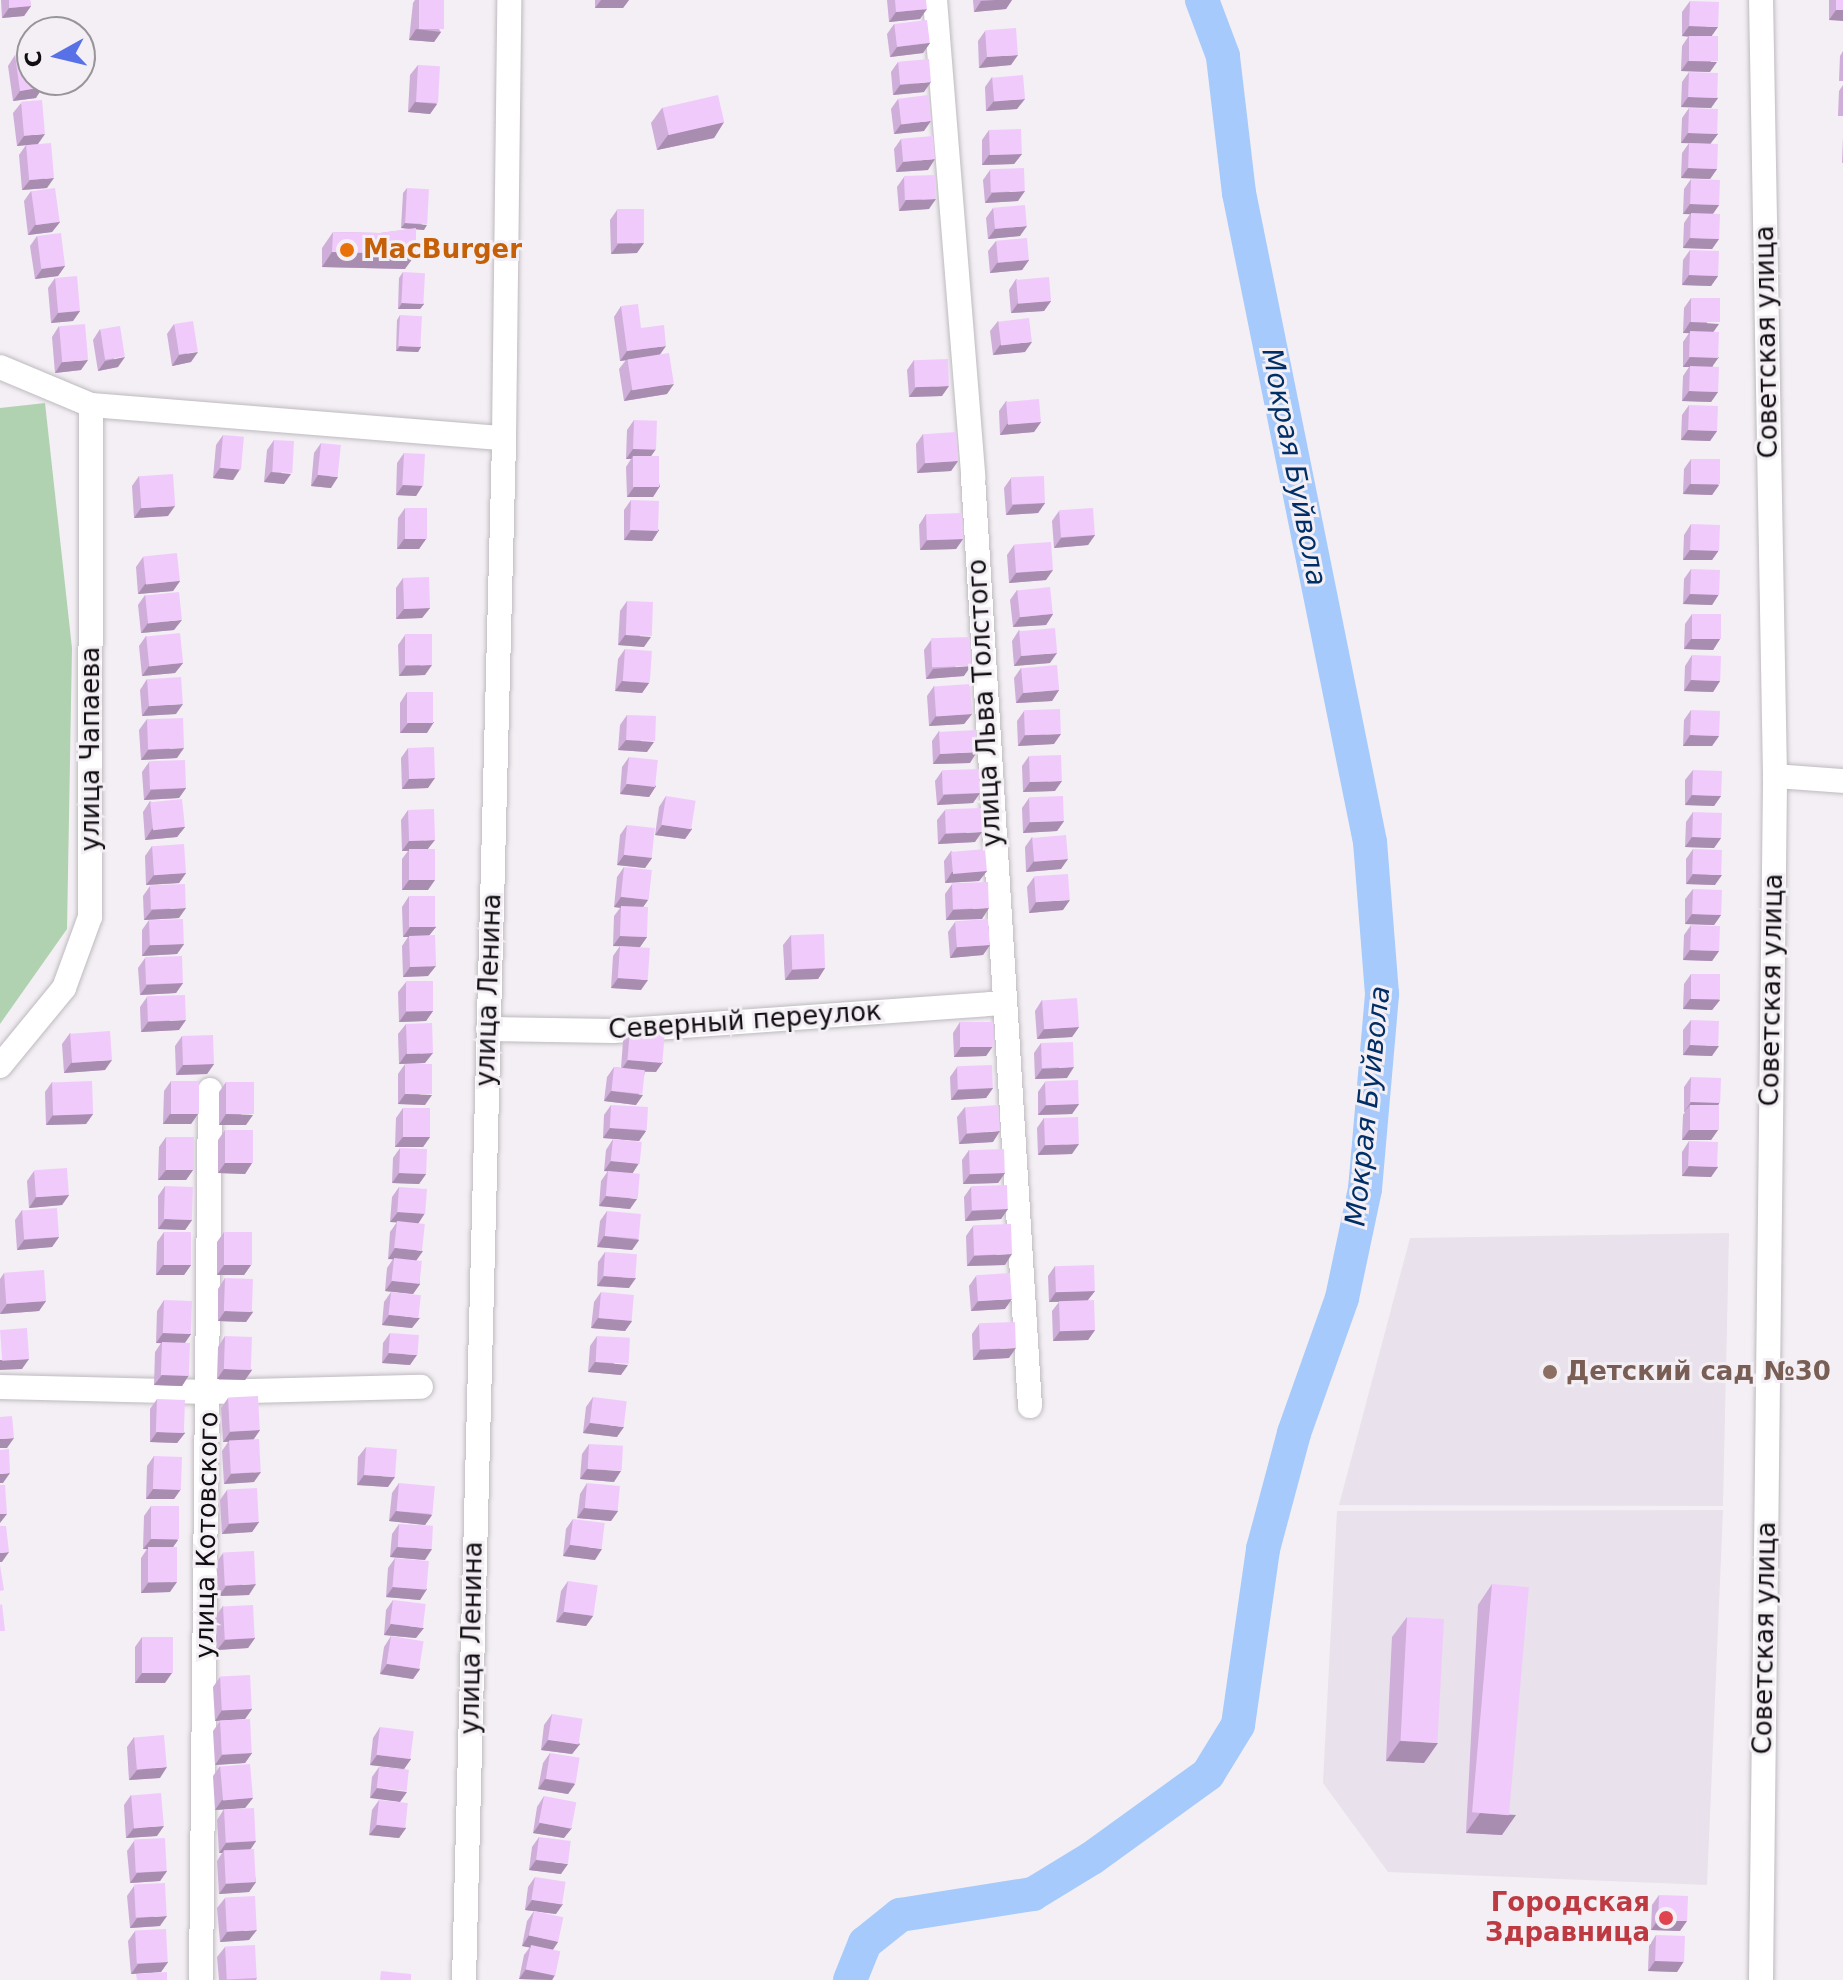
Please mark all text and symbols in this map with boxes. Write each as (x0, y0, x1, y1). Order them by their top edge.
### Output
north arrow (16, 16, 96, 96)
text: С (20, 49, 47, 69)
street label: Советская улица (1749, 225, 1785, 459)
place label: MacBurger (363, 234, 522, 266)
marker: MacBurger (338, 241, 356, 259)
water label: Мокрая Буйвола (1254, 345, 1334, 589)
street label: улица Льва Толстого (962, 558, 1008, 848)
street label: улица Чапаева (75, 647, 107, 851)
street label: Советская улица (1754, 873, 1790, 1107)
street label: улица Ленина (470, 893, 508, 1087)
water label: Мокрая Буйвола (1339, 984, 1397, 1228)
street label: Северный переулок (607, 996, 883, 1046)
place label: Детский сад №30 (1566, 1356, 1831, 1388)
marker: Детский сад №30 (1541, 1363, 1559, 1381)
street label: улица Котовского (189, 1411, 225, 1659)
street label: Советская улица (1747, 1521, 1783, 1755)
street label: улица Ленина (455, 1541, 489, 1735)
place label: Городская Здравница (1485, 1887, 1650, 1948)
marker: Городская Здравница (1657, 1909, 1675, 1927)

